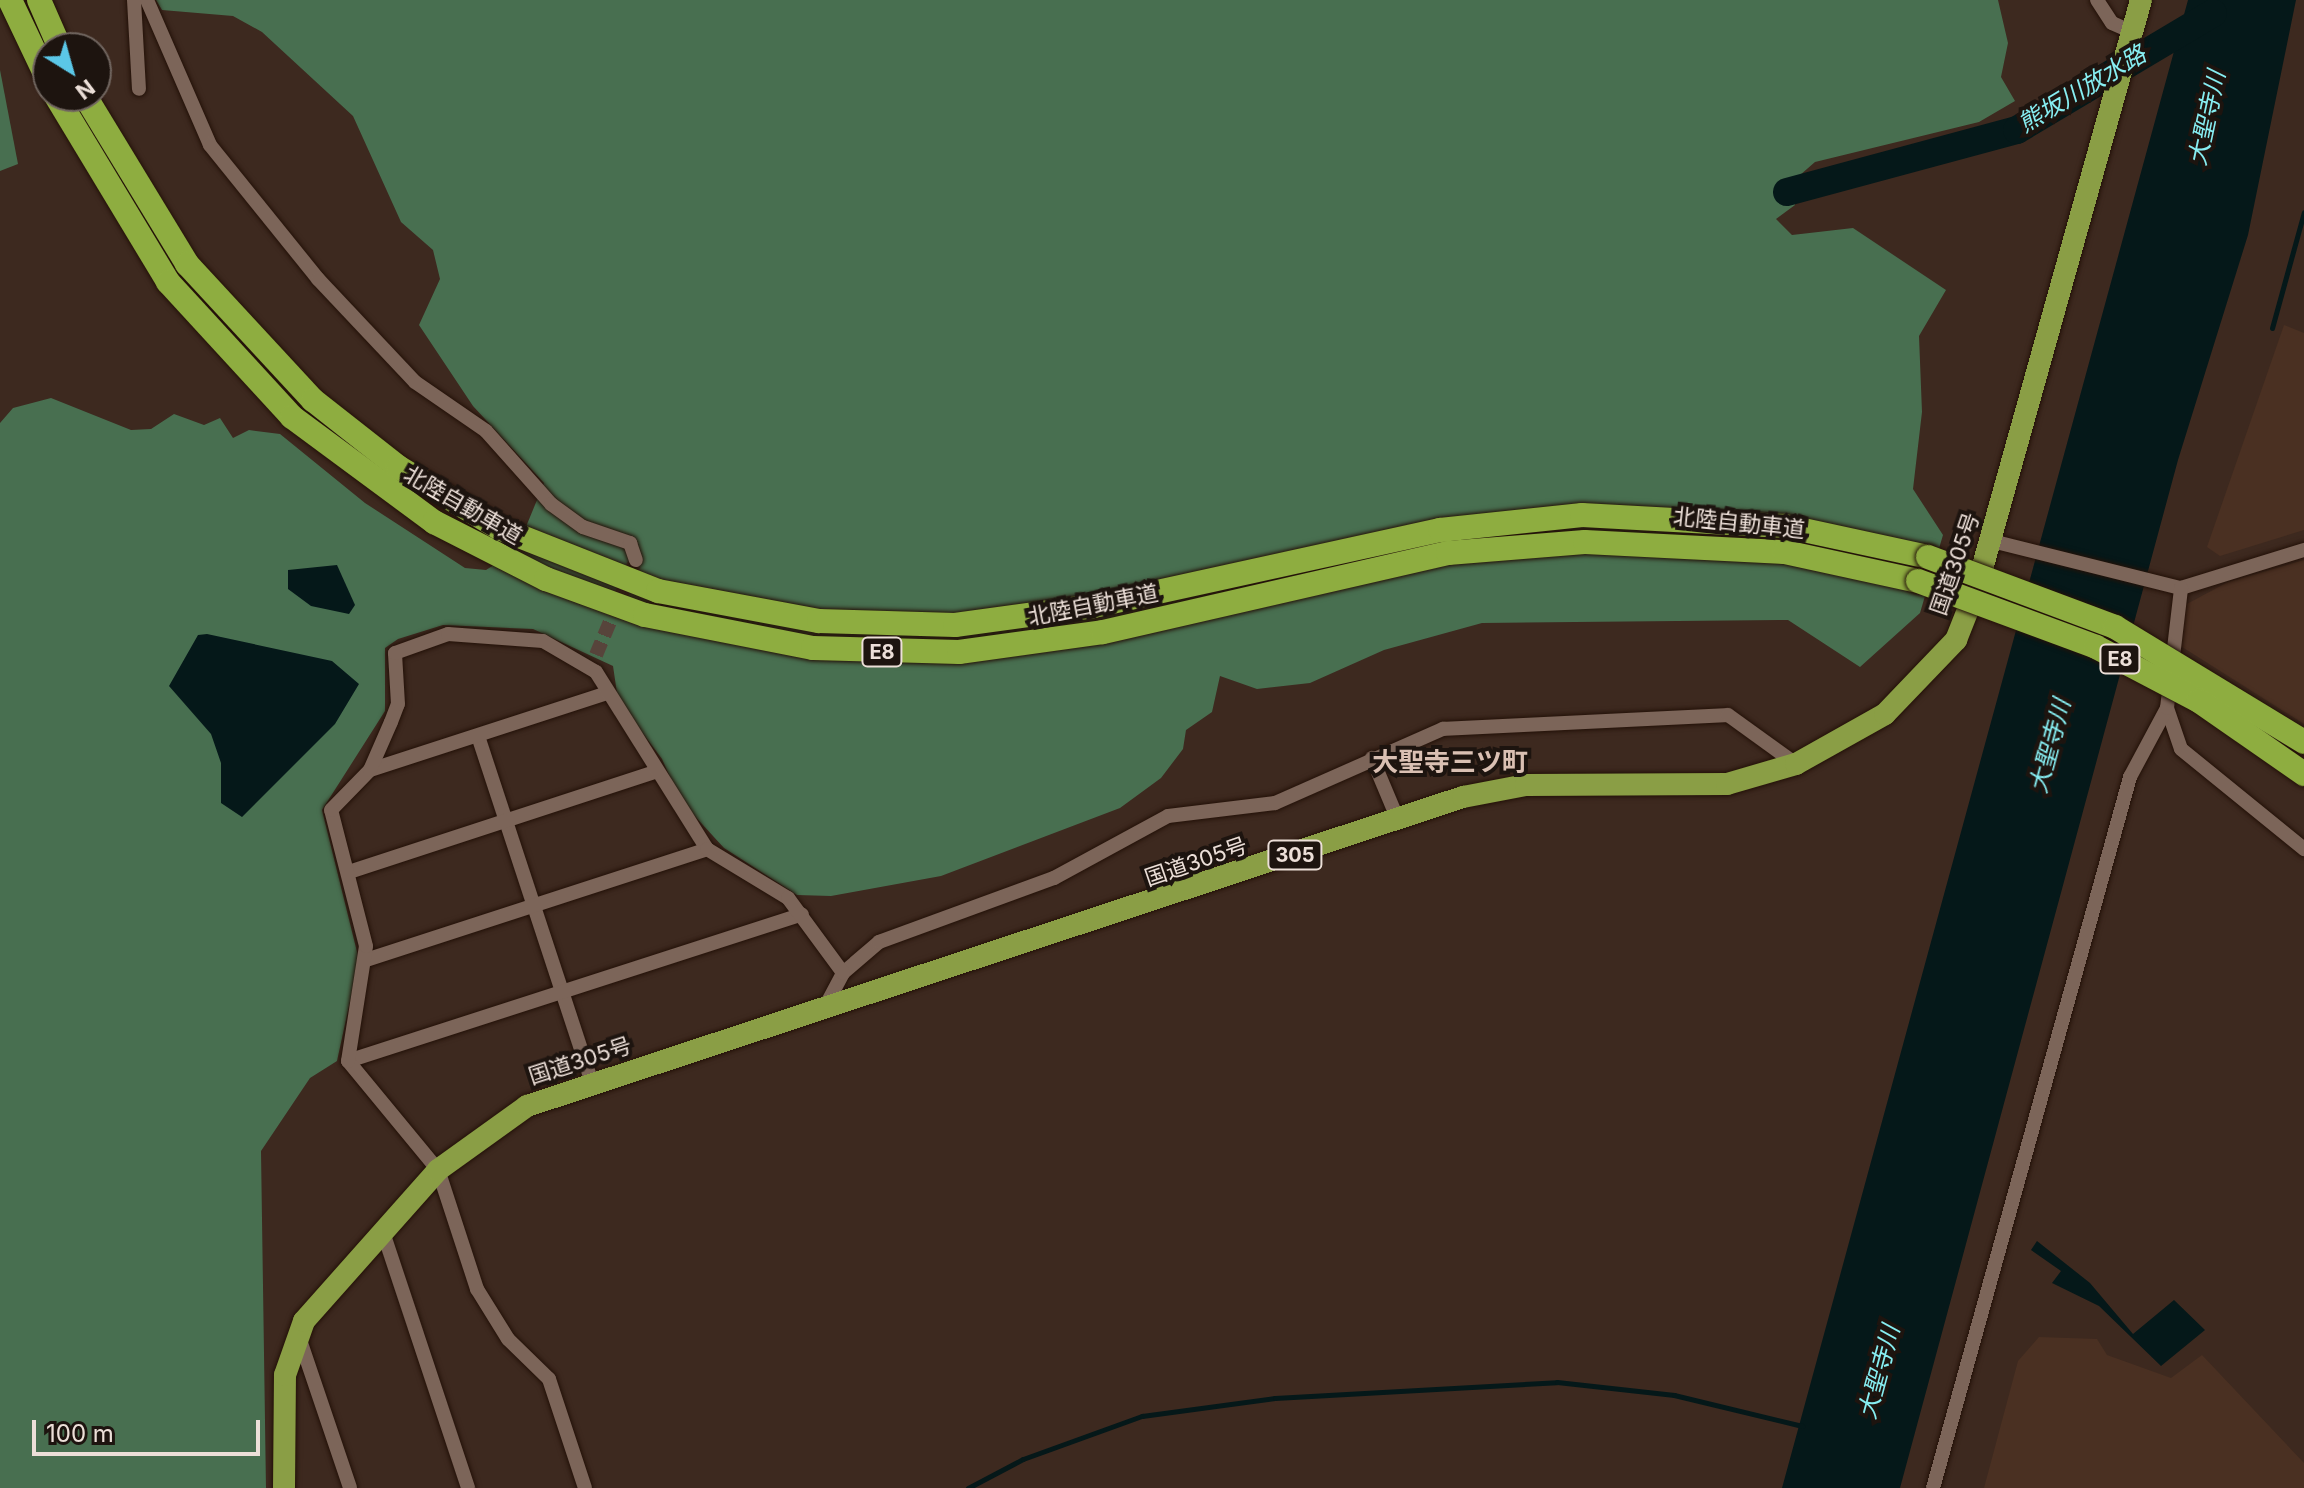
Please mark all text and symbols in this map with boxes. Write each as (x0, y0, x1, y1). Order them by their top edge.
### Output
north arrow (32, 32, 112, 112)
water label: 熊坂川放水路 (2013, 40, 2151, 138)
water label: 大聖寺川 (2183, 68, 2231, 168)
text: N (71, 74, 100, 105)
street label: 北陸自動車道 (399, 461, 527, 549)
street label: 北陸自動車道 (1672, 503, 1806, 543)
street label: 国道305号 (1925, 509, 1985, 619)
street label: 北陸自動車道 (1026, 579, 1160, 631)
road number: E8 (860, 636, 904, 668)
road number: E8 (2098, 643, 2142, 675)
water label: 大聖寺川 (2024, 696, 2076, 796)
district label: 大聖寺三ツ町 (1372, 746, 1528, 778)
street label: 国道305号 (1141, 832, 1251, 892)
road number: 305 (1267, 839, 1323, 871)
street label: 国道305号 (525, 1032, 635, 1090)
water label: 大聖寺川 (1853, 1322, 1905, 1422)
scale bar (36, 1404, 264, 1454)
text: 100 m (46, 1419, 114, 1448)

